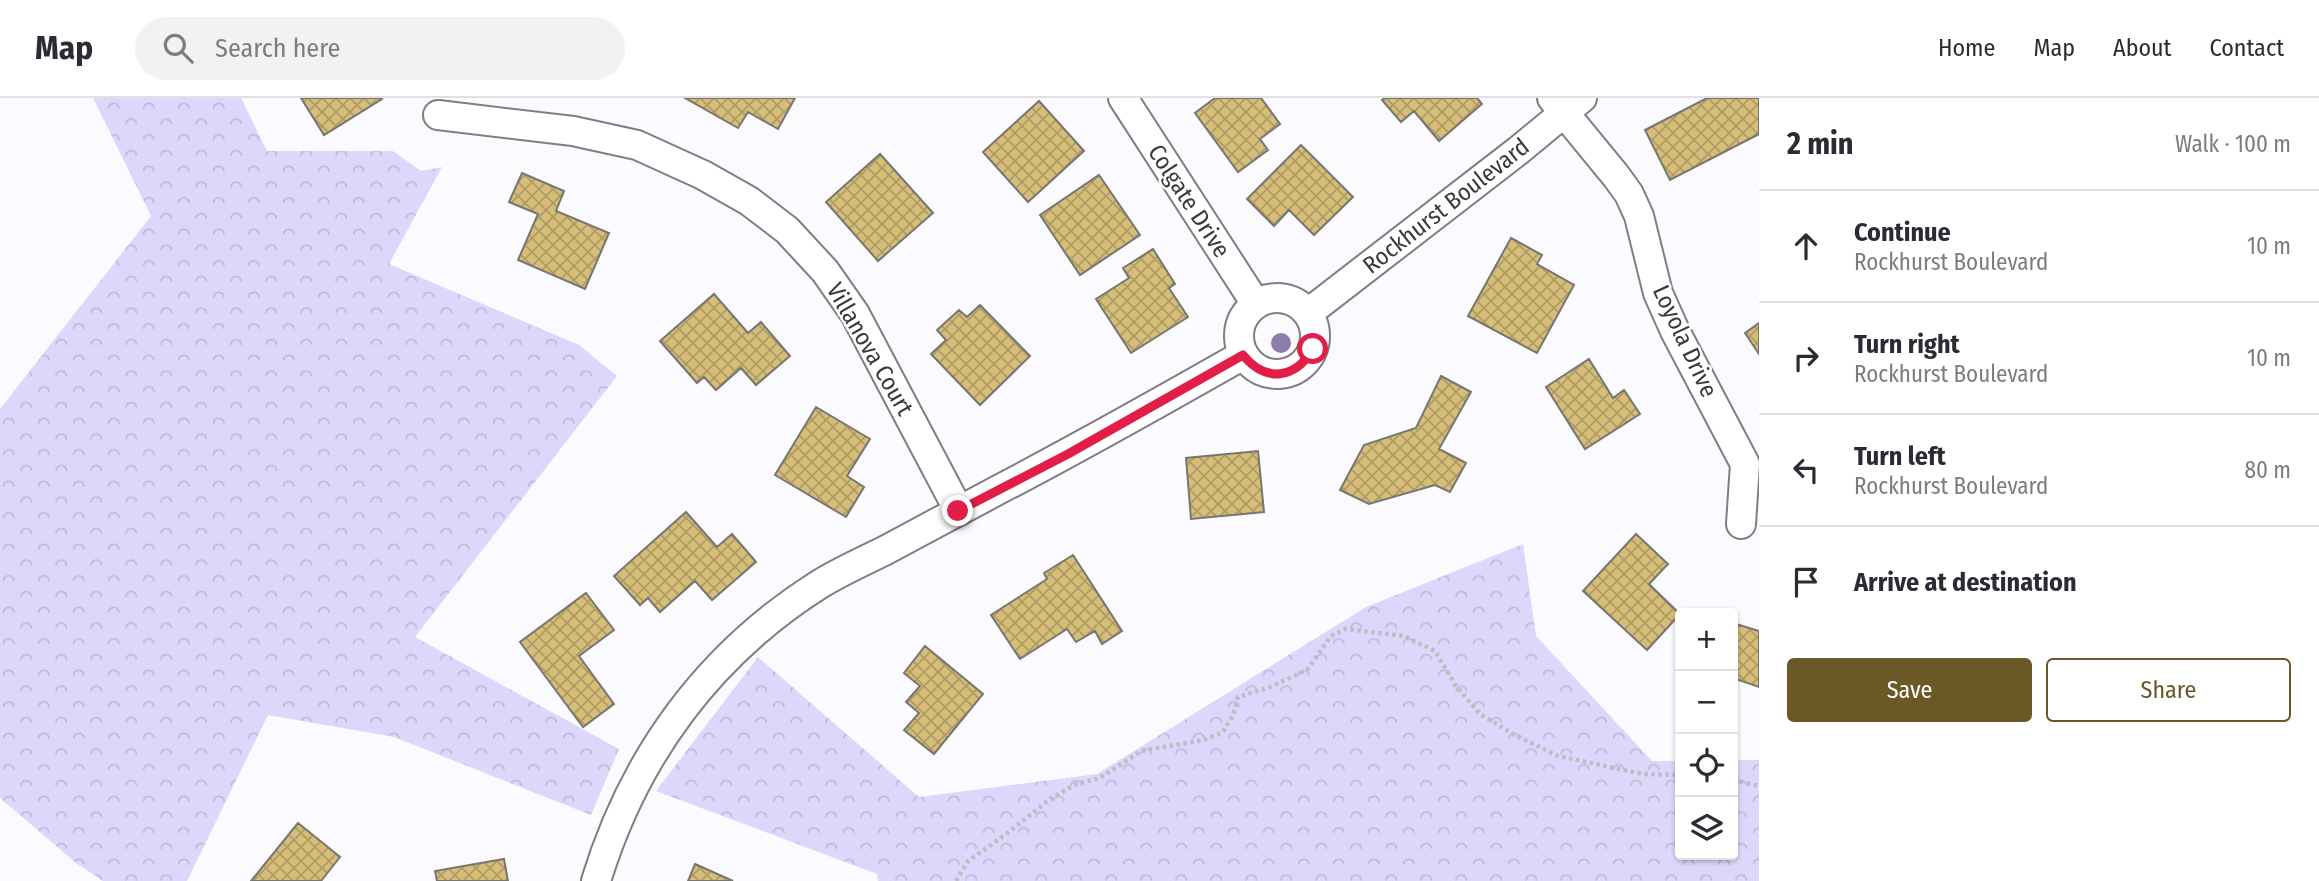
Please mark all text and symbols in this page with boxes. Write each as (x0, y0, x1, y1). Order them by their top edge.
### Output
search box (135, 17, 625, 80)
text: Map (35, 28, 93, 68)
icon: search (159, 29, 197, 67)
text: Search here (215, 33, 340, 64)
text: Home (1938, 34, 1995, 62)
text: Map (2033, 34, 2075, 62)
text: About (2113, 34, 2171, 62)
text: Contact (2209, 34, 2284, 62)
text: 2 min (1787, 126, 1854, 162)
text: Walk · 100 m (2175, 130, 2291, 158)
street label: Rockhurst Boulevard (1358, 133, 1534, 279)
street label: Colgate Drive (1142, 139, 1236, 263)
text: Continue (1854, 217, 1951, 248)
icon: ahead (1787, 227, 1825, 265)
text: 10 m (2247, 232, 2291, 260)
text: Rockhurst Boulevard (1854, 248, 2048, 276)
street label: Villanova Court (821, 278, 919, 420)
street label: Loyola Drive (1647, 281, 1723, 401)
text: Turn right (1854, 329, 1960, 360)
route start (1297, 333, 1328, 364)
icon: right (1787, 339, 1825, 377)
text: 10 m (2247, 344, 2291, 372)
text: Rockhurst Boulevard (1854, 360, 2048, 388)
text: Turn left (1854, 441, 1946, 472)
icon: left (1787, 451, 1825, 489)
text: 80 m (2244, 456, 2291, 484)
text: Rockhurst Boulevard (1854, 472, 2048, 500)
route end (942, 495, 973, 526)
icon: arrive (1787, 563, 1825, 601)
text: Arrive at destination (1854, 567, 2077, 598)
map controls (1675, 608, 1738, 860)
button: + (1675, 608, 1738, 671)
button: Save (1787, 658, 2032, 722)
button: Share (2046, 658, 2291, 722)
button: − (1675, 671, 1738, 734)
button: locate (1675, 734, 1738, 797)
button: layers (1675, 797, 1738, 860)

